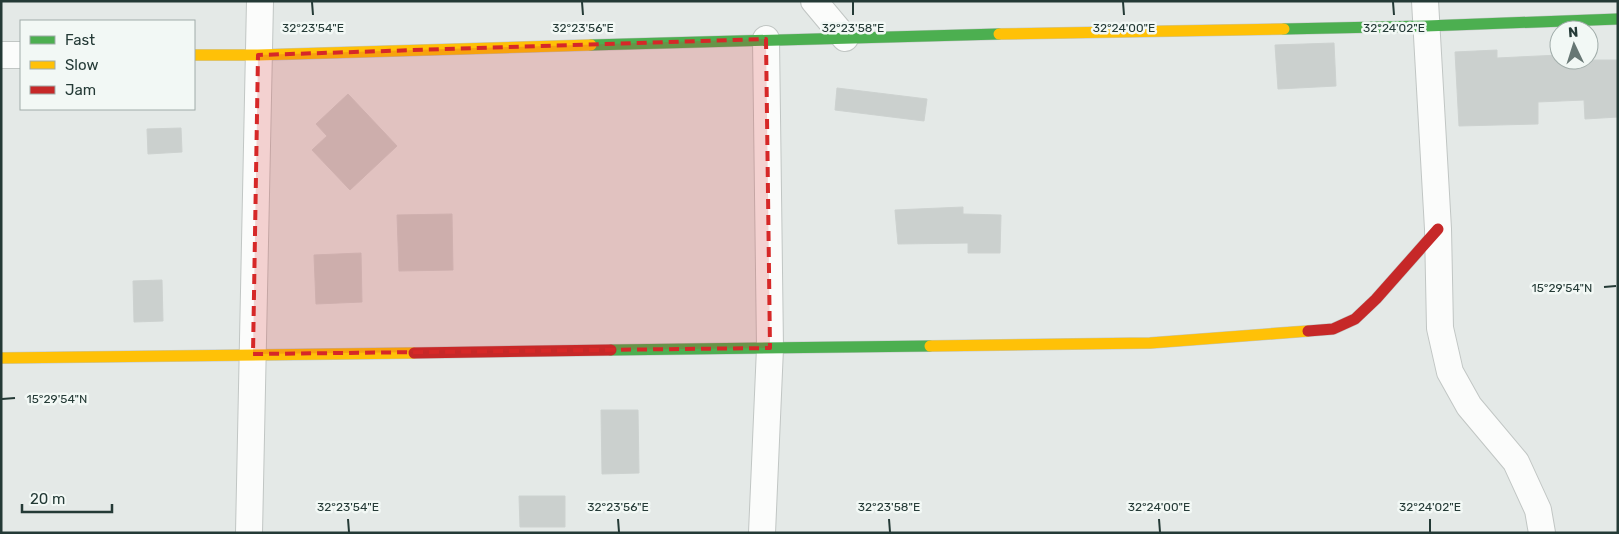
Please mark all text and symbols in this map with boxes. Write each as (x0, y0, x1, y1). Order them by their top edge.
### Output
legend (20, 20, 195, 110)
north arrow (1549, 20, 1599, 70)
text: 32°23'54"E (282, 21, 344, 35)
text: 32°23'56"E (552, 21, 614, 35)
text: 32°23'58"E (822, 21, 884, 35)
text: 32°24'00"E (1093, 21, 1155, 35)
text: 32°24'02"E (1363, 21, 1425, 35)
text: N (1568, 24, 1579, 41)
text: Fast (65, 31, 95, 49)
text: Slow (65, 56, 98, 74)
text: Jam (65, 81, 96, 99)
text: 15°29'54"N (1532, 281, 1592, 295)
text: 15°29'54"N (27, 392, 87, 406)
scale bar (22, 482, 112, 514)
text: 20 m (30, 490, 65, 508)
text: 32°23'54"E (317, 500, 379, 514)
text: 32°23'56"E (587, 500, 649, 514)
text: 32°23'58"E (858, 500, 920, 514)
text: 32°24'00"E (1128, 500, 1190, 514)
text: 32°24'02"E (1399, 500, 1461, 514)

